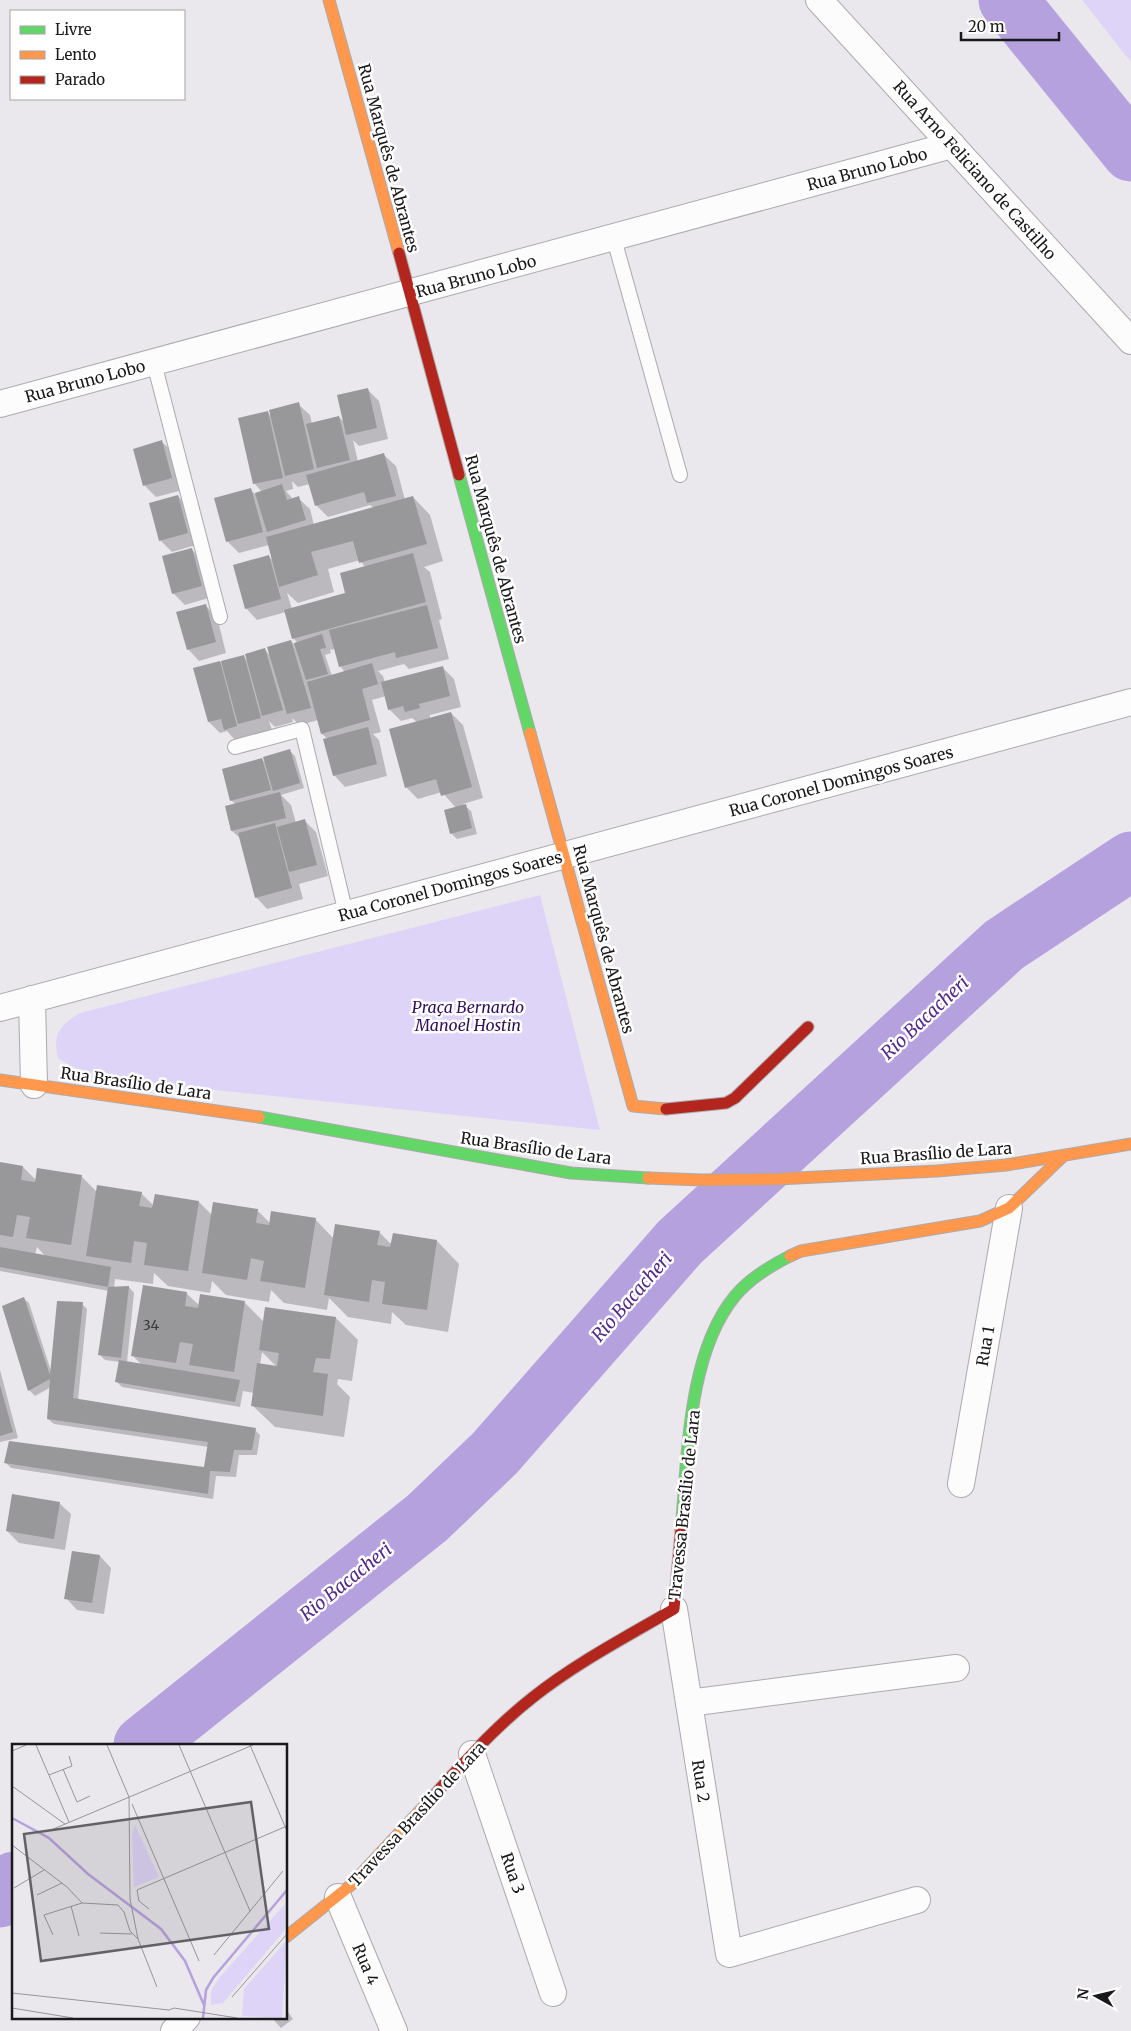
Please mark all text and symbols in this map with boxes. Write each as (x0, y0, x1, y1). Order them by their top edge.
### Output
legend (10, 10, 185, 100)
scale bar (961, 10, 1058, 42)
text: 20 m (968, 17, 1005, 36)
text: Livre (55, 20, 92, 39)
text: Lento (55, 45, 97, 64)
street label: Rua Marquês de Abrantes (354, 61, 424, 255)
text: Parado (55, 70, 105, 89)
street label: Rua Arno Feliciano de Castilho (889, 76, 1061, 264)
street label: Rua Bruno Lobo (805, 143, 929, 195)
street label: Rua Bruno Lobo (414, 250, 538, 302)
street label: Rua Bruno Lobo (23, 355, 147, 407)
street label: Rua Marquês de Abrantes (461, 452, 531, 646)
street label: Rua Coronel Domingos Soares (727, 741, 955, 821)
street label: Rua Marquês de Abrantes (569, 842, 639, 1036)
street label: Rua Coronel Domingos Soares (336, 846, 564, 926)
water label: Rio Bacacheri (876, 971, 973, 1064)
park label: Praça Bernardo Manoel Hostin (412, 997, 524, 1035)
street label: Rua Brasílio de Lara (59, 1063, 213, 1104)
street label: Rua Brasílio de Lara (459, 1128, 613, 1169)
street label: Rua Brasílio de Lara (859, 1138, 1013, 1168)
water label: Rio Bacacheri (586, 1247, 677, 1346)
house number: 34 (143, 1316, 160, 1334)
street label: Rua 1 (972, 1324, 998, 1368)
street label: Travessa Brasílio de Lara (664, 1408, 704, 1601)
water label: Rio Bacacheri (295, 1538, 396, 1626)
street label: Travessa Brasílio de Lara (345, 1737, 490, 1891)
inset map (12, 1744, 288, 2018)
street label: Rua 2 (688, 1758, 714, 1804)
street label: Rua 3 (497, 1850, 529, 1896)
street label: Rua 4 (348, 1940, 384, 1988)
north arrow (1071, 1971, 1121, 2021)
text: N (1073, 1987, 1093, 2001)

